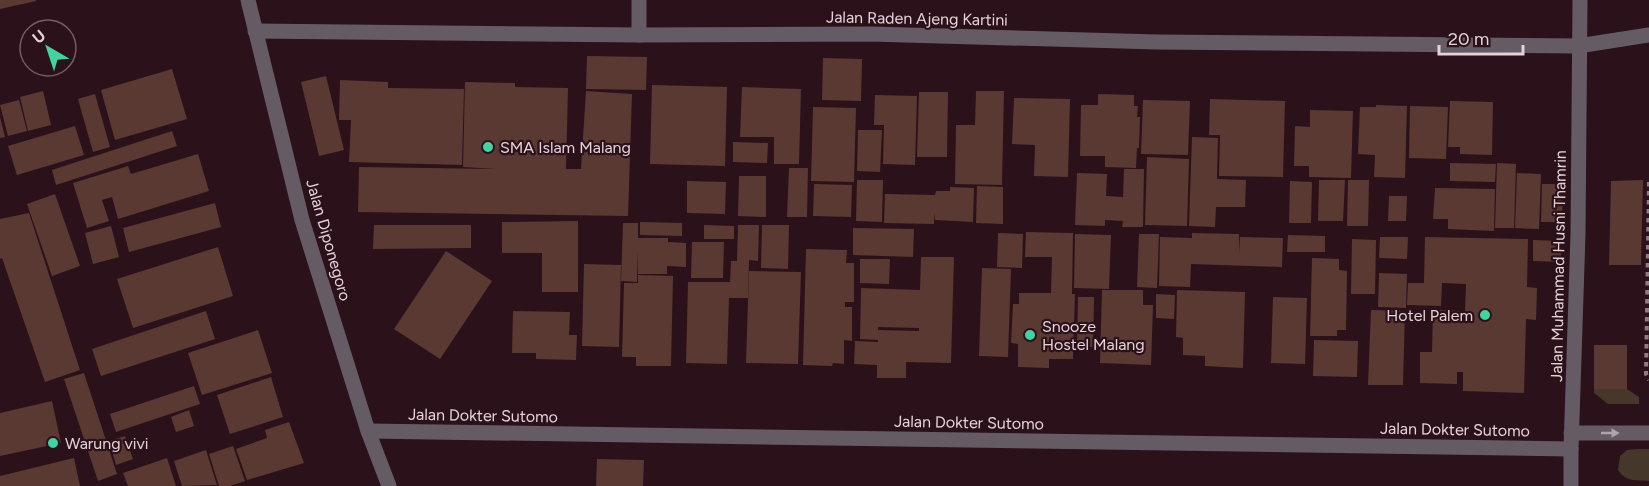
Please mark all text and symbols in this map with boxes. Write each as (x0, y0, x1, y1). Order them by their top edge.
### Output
street label: Jalan Raden Ajeng Kartini (826, 7, 1008, 30)
north arrow (18, 18, 78, 78)
scale bar (1439, 18, 1523, 56)
text: U (29, 26, 49, 48)
text: 20 m (1448, 28, 1489, 50)
place label: SMA Islam Malang (500, 138, 631, 157)
marker: SMA Islam Malang (481, 140, 495, 154)
street label: Jalan Muhammad Husni Thamrin (1547, 150, 1570, 382)
street label: Jalan Diponegoro (302, 177, 355, 303)
place label: Hotel Palem (1386, 306, 1473, 325)
marker: Hotel Palem (1478, 308, 1492, 322)
place label: Snooze Hostel Malang (1042, 317, 1145, 354)
marker: Snooze Hostel Malang (1023, 328, 1037, 342)
street label: Jalan Dokter Sutomo (408, 405, 558, 426)
street label: Jalan Dokter Sutomo (894, 412, 1044, 433)
street label: Jalan Dokter Sutomo (1380, 419, 1530, 440)
one-way arrow (1601, 428, 1620, 438)
place label: Warung vivi (65, 434, 149, 453)
marker: Warung vivi (46, 436, 60, 450)

